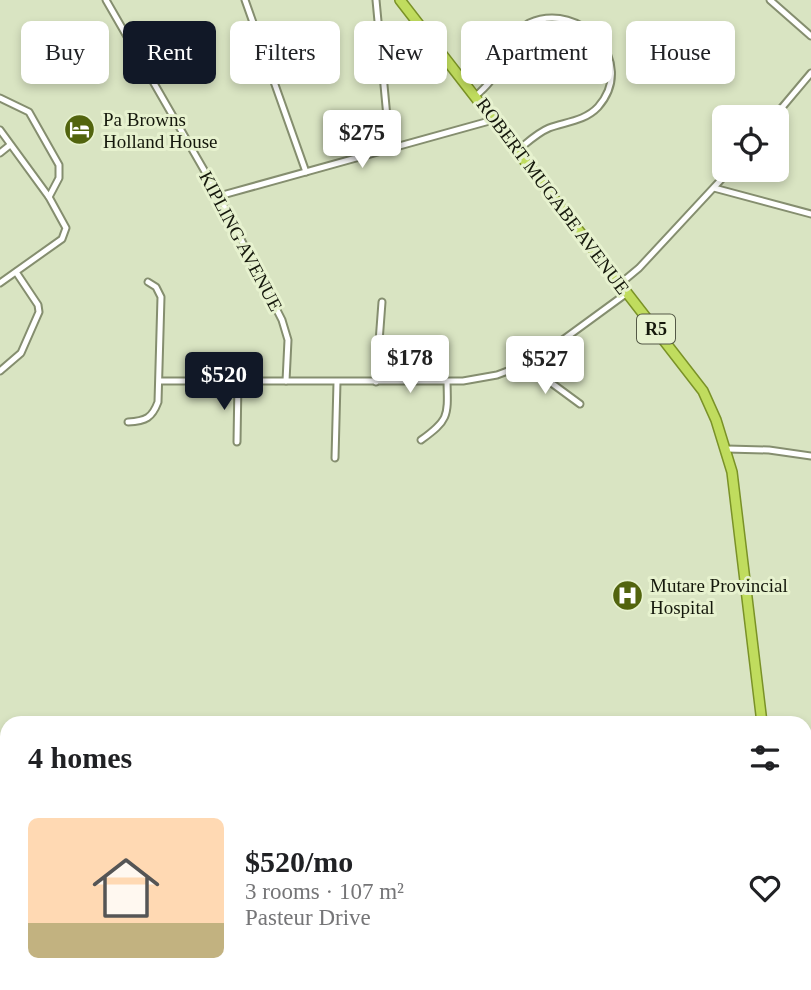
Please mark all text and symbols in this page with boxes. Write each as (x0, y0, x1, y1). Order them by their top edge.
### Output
chip: Buy (21, 21, 109, 84)
chip: Rent (123, 21, 216, 84)
chip: Filters (230, 21, 340, 84)
chip: New (354, 21, 447, 84)
chip: Apartment (461, 21, 612, 84)
chip: House (626, 21, 735, 84)
street label: ROBERT MUGABE AVENUE (472, 94, 634, 298)
map controls (712, 105, 789, 182)
button: locate (712, 105, 789, 182)
place label: Pa Browns Holland House (103, 109, 218, 152)
pin: $275 (321, 110, 403, 170)
hotel icon: Pa Browns Holland House (63, 113, 97, 147)
text: $275 (339, 120, 385, 145)
street label: KIPLING AVENUE (195, 167, 287, 315)
road number: R5 (637, 314, 675, 344)
pin: $178 (369, 336, 451, 395)
pin: $527 (504, 336, 586, 396)
text: $178 (387, 345, 433, 370)
text: $527 (522, 346, 568, 371)
pin: $520 (183, 352, 265, 412)
text: $520 (201, 362, 247, 387)
place label: Mutare Provincial Hospital (650, 575, 788, 618)
hospital icon: Mutare Provincial Hospital (610, 579, 644, 613)
icon: filters (746, 739, 784, 777)
text: 4 homes (28, 741, 132, 774)
text: $520/mo (245, 845, 353, 878)
icon: home (84, 846, 168, 930)
icon: heart (746, 869, 784, 907)
text: 3 rooms · 107 m² (245, 879, 404, 904)
text: Pasteur Drive (245, 905, 371, 930)

